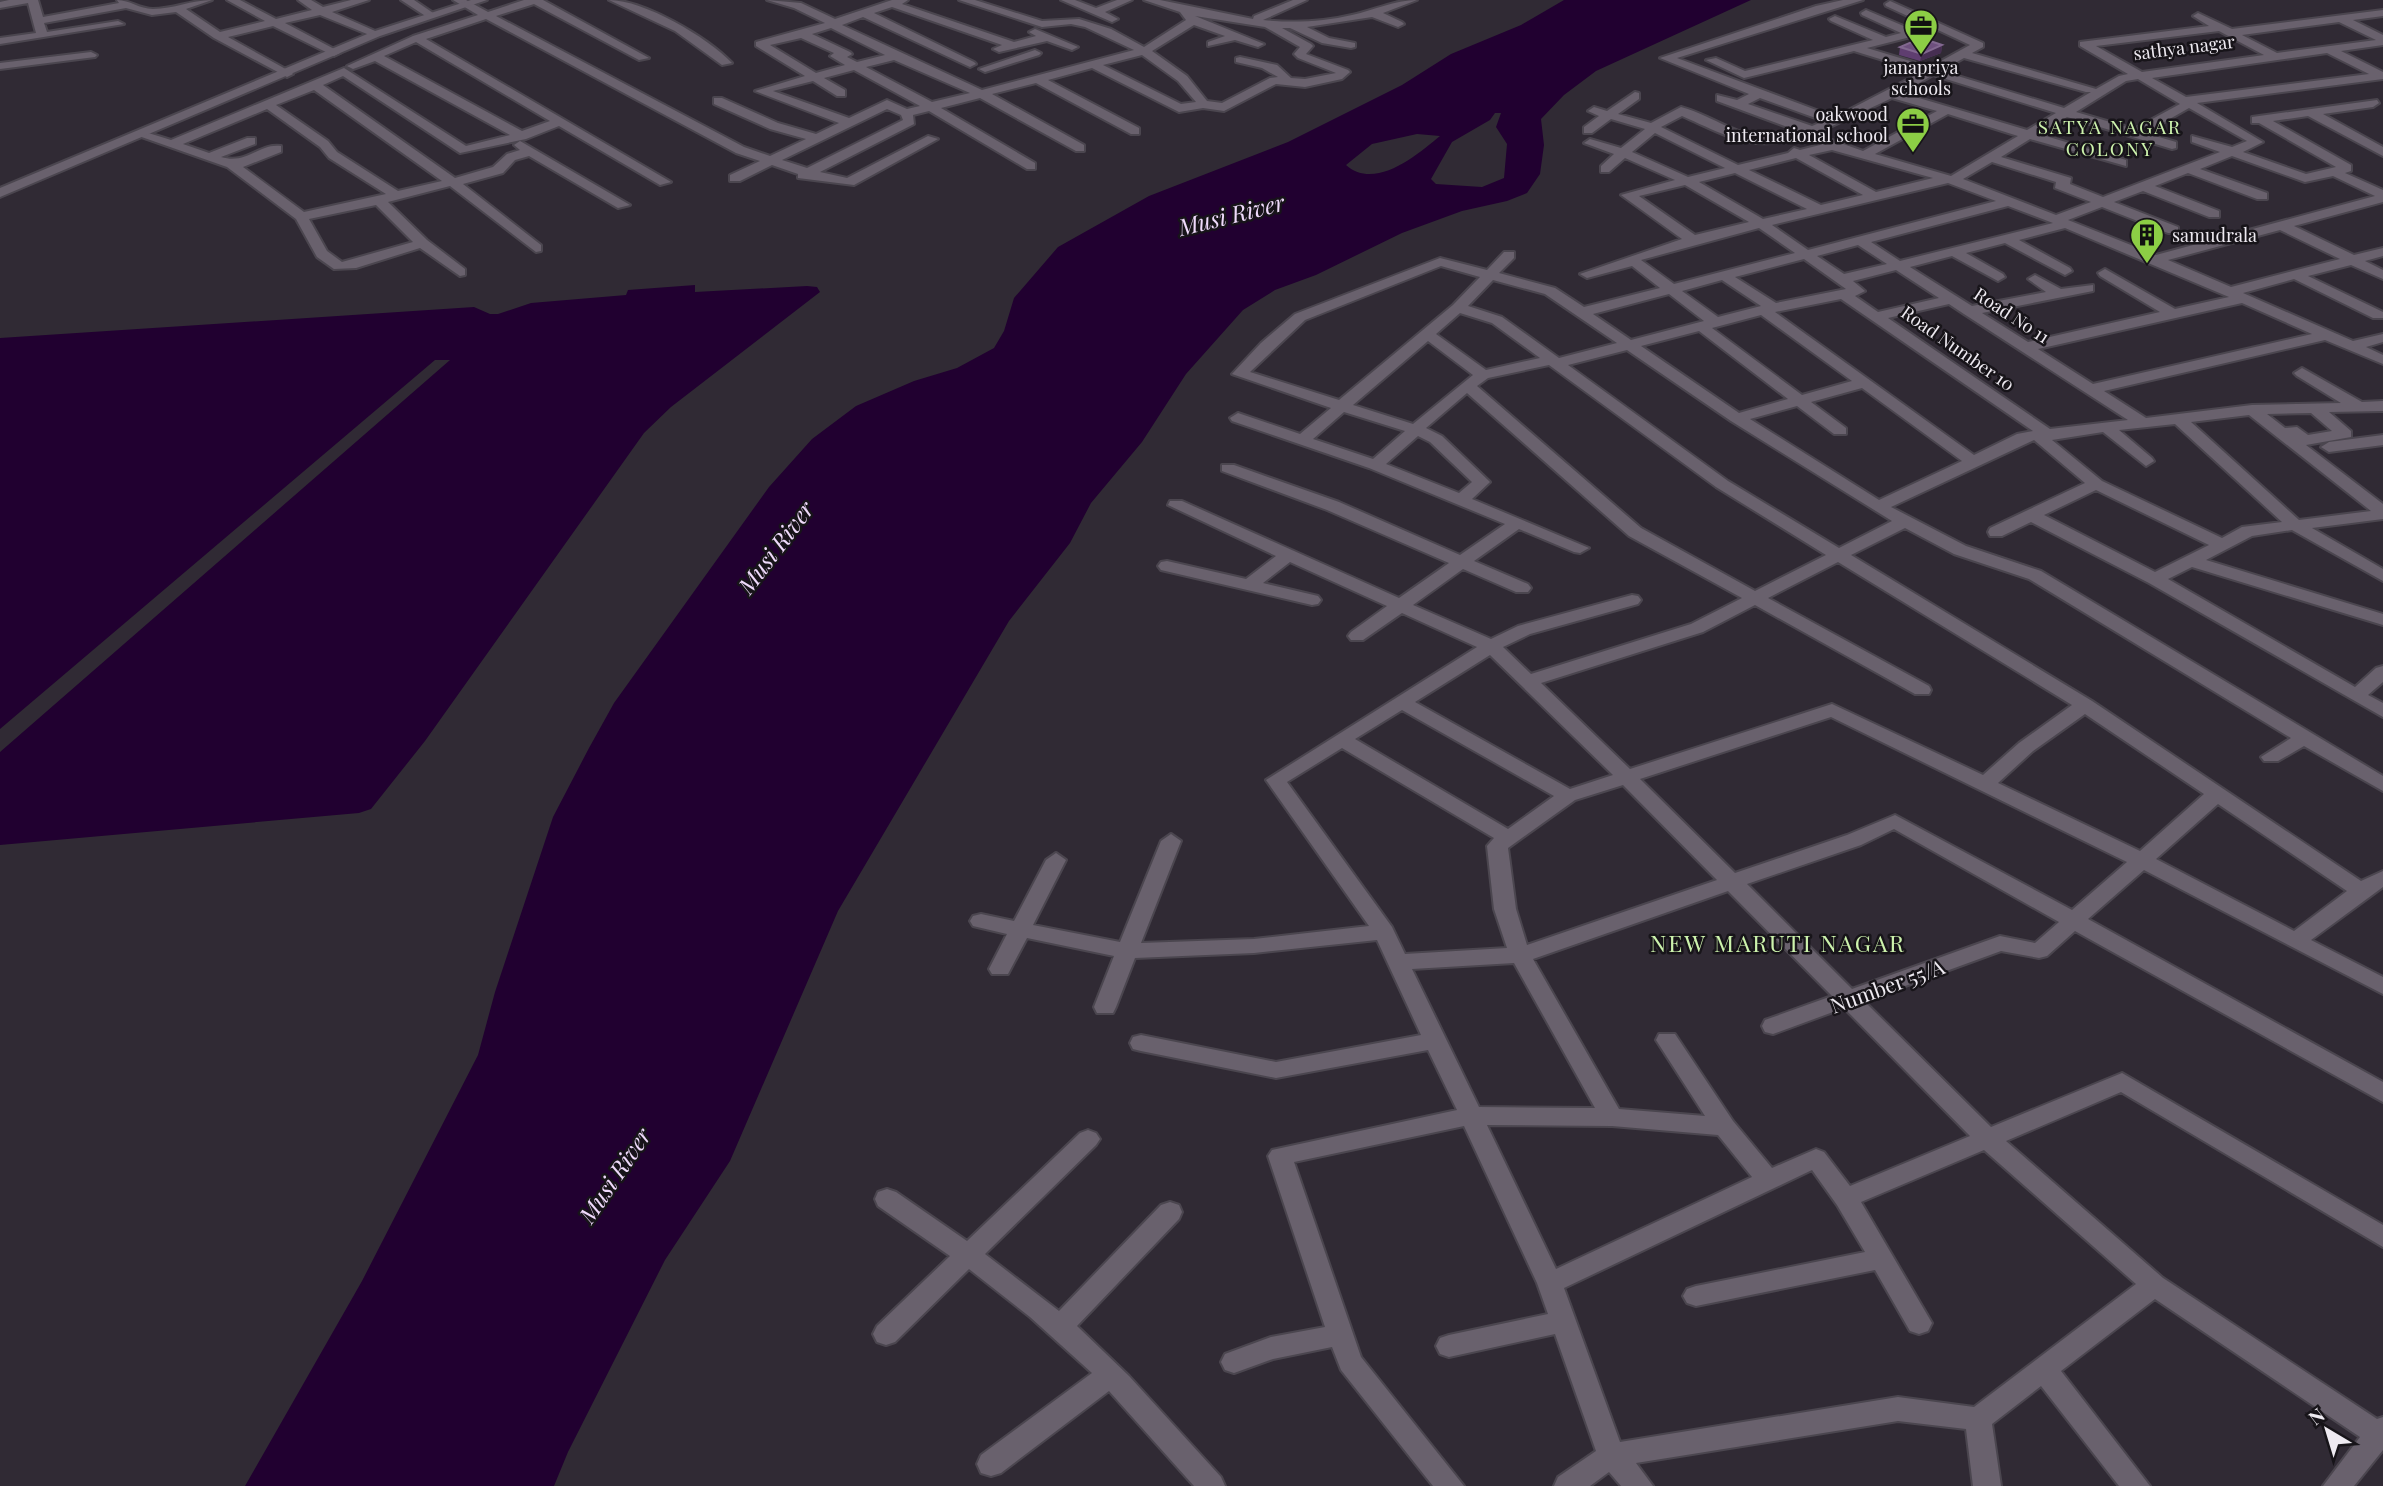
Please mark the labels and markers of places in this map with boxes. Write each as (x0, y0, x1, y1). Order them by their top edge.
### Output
office icon: janapriya schools (1902, 7, 1940, 56)
place label: janapriya schools (1882, 55, 1959, 100)
place label: oakwood international school (1726, 102, 1889, 147)
office icon: oakwood international school (1894, 105, 1932, 154)
building icon: samudrala (2128, 216, 2166, 265)
place label: samudrala (2172, 223, 2257, 247)

